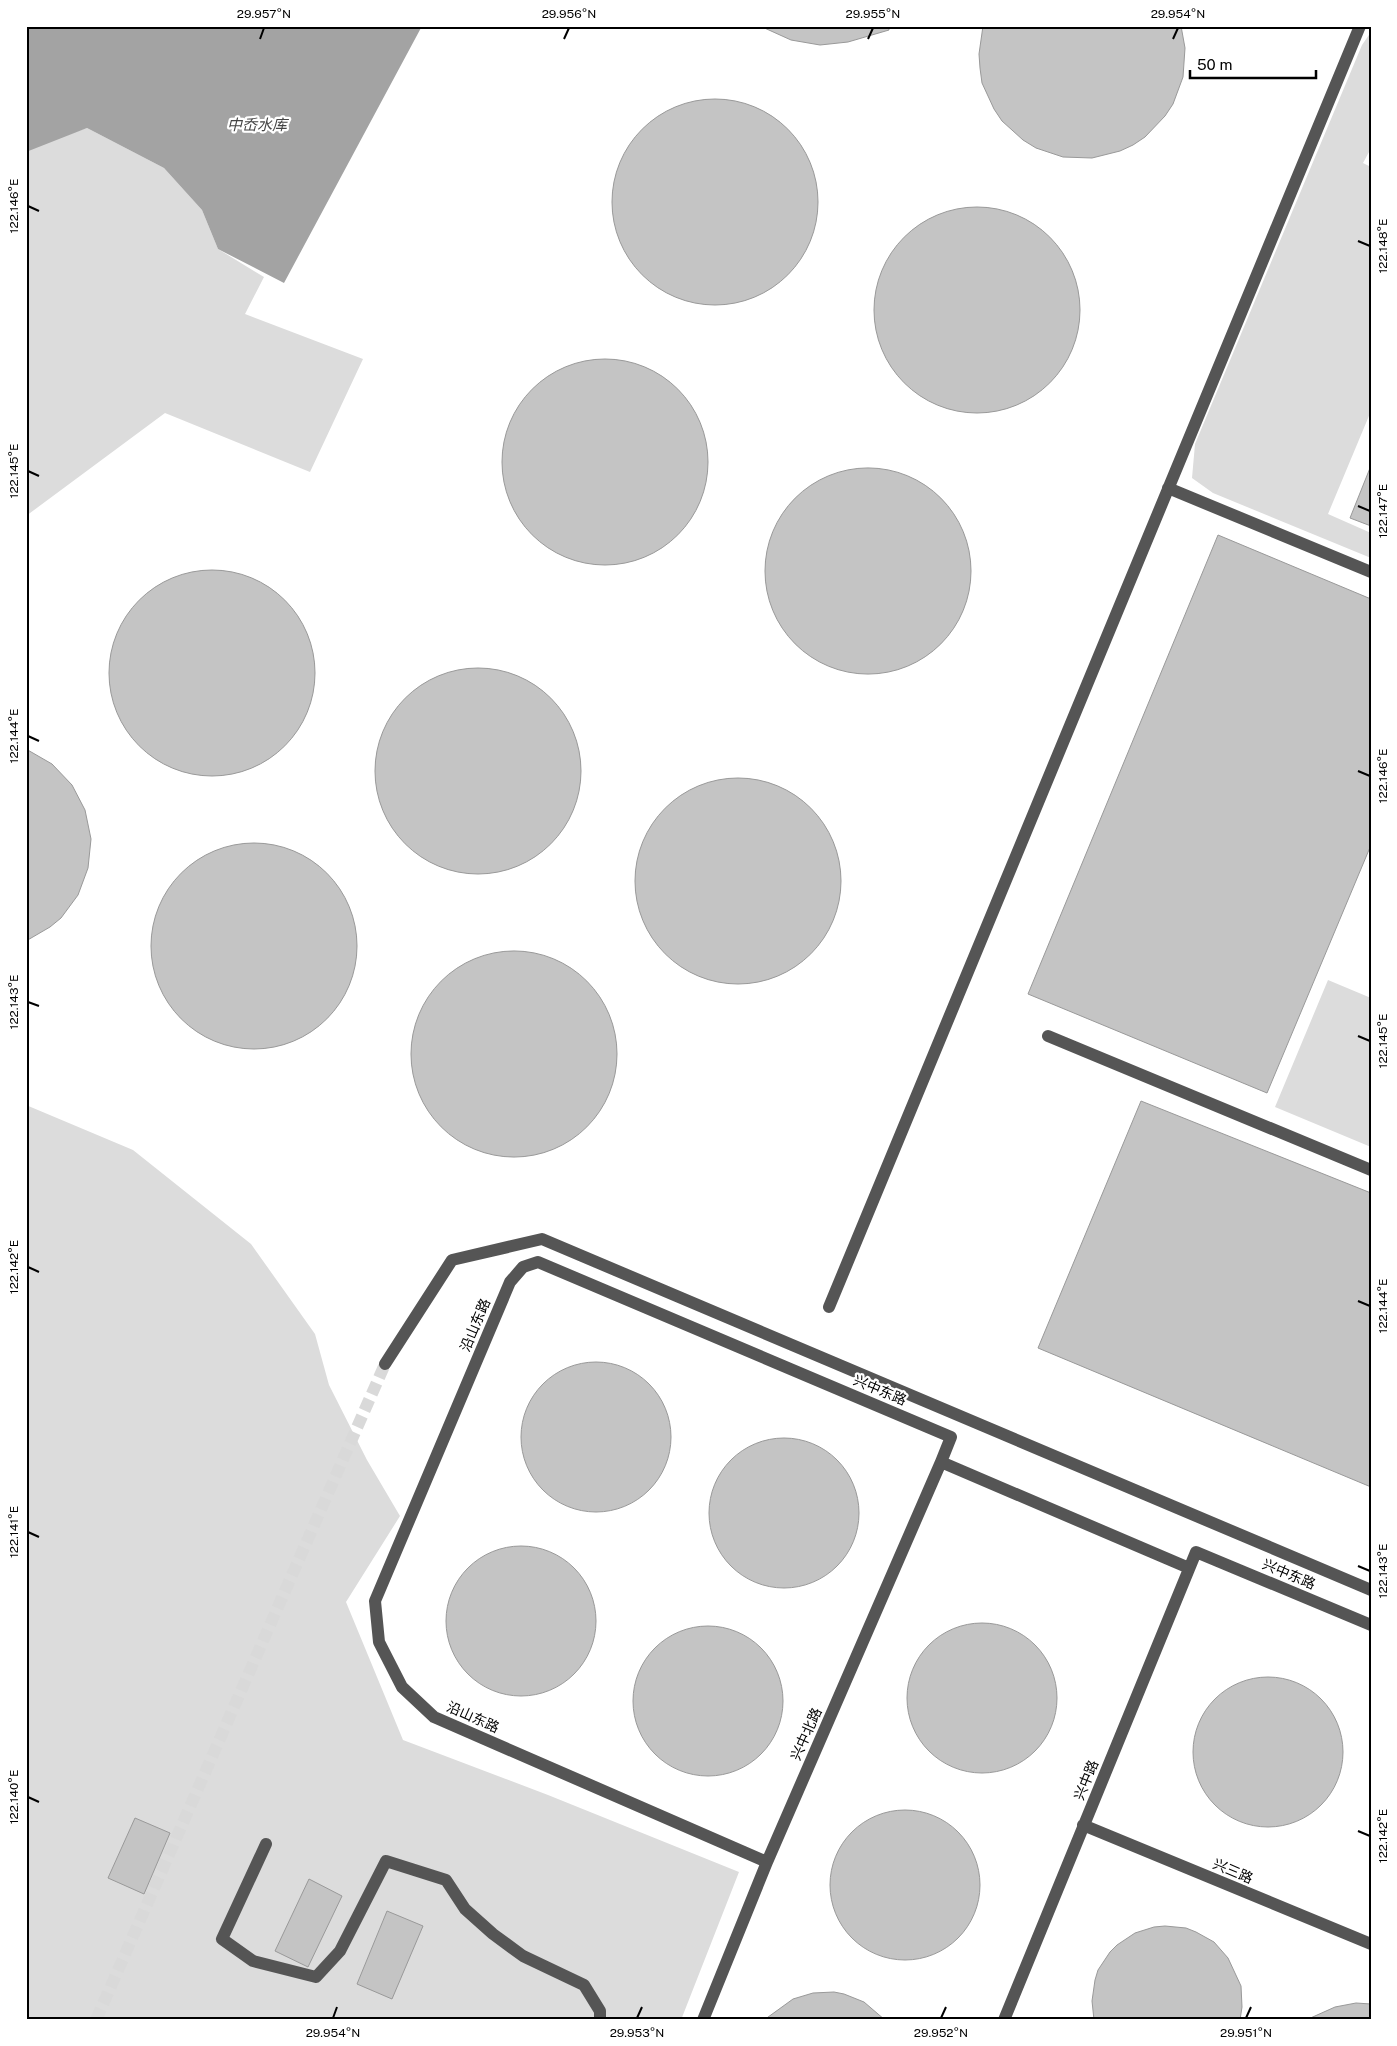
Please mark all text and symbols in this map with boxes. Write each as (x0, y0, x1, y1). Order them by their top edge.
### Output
text: 29.957°N (237, 7, 291, 21)
text: 29.956°N (542, 7, 596, 21)
text: 29.955°N (846, 7, 900, 21)
text: 29.954°N (1151, 7, 1205, 21)
scale bar (1190, 48, 1316, 80)
text: 50 m (1197, 56, 1232, 73)
water label: 中岙水库 (227, 116, 290, 133)
text: 122.146°E (7, 179, 21, 233)
text: 122.148°E (1376, 218, 1390, 274)
text: 122.145°E (7, 444, 21, 498)
text: 122.147°E (1376, 484, 1390, 538)
text: 122.144°E (7, 709, 21, 763)
text: 122.146°E (1376, 749, 1390, 803)
text: 122.143°E (7, 975, 21, 1029)
text: 122.145°E (1376, 1014, 1390, 1068)
text: 122.142°E (7, 1240, 21, 1294)
text: 122.144°E (1376, 1279, 1390, 1333)
street label: 沿山东路 (457, 1296, 493, 1354)
street label: 兴中东路 (851, 1372, 909, 1408)
text: 122.141°E (7, 1506, 21, 1558)
text: 122.143°E (1376, 1544, 1390, 1598)
street label: 兴中东路 (1260, 1556, 1318, 1592)
street label: 沿山东路 (444, 1698, 502, 1736)
street label: 兴中北路 (787, 1705, 825, 1763)
street label: 兴中路 (1071, 1758, 1101, 1802)
text: 122.140°E (7, 1770, 21, 1824)
text: 122.142°E (1376, 1809, 1390, 1863)
street label: 兴三路 (1211, 1855, 1255, 1887)
text: 29.954°N (306, 2026, 360, 2040)
text: 29.953°N (610, 2026, 664, 2040)
text: 29.952°N (914, 2026, 968, 2040)
text: 29.951°N (1220, 2026, 1272, 2040)

